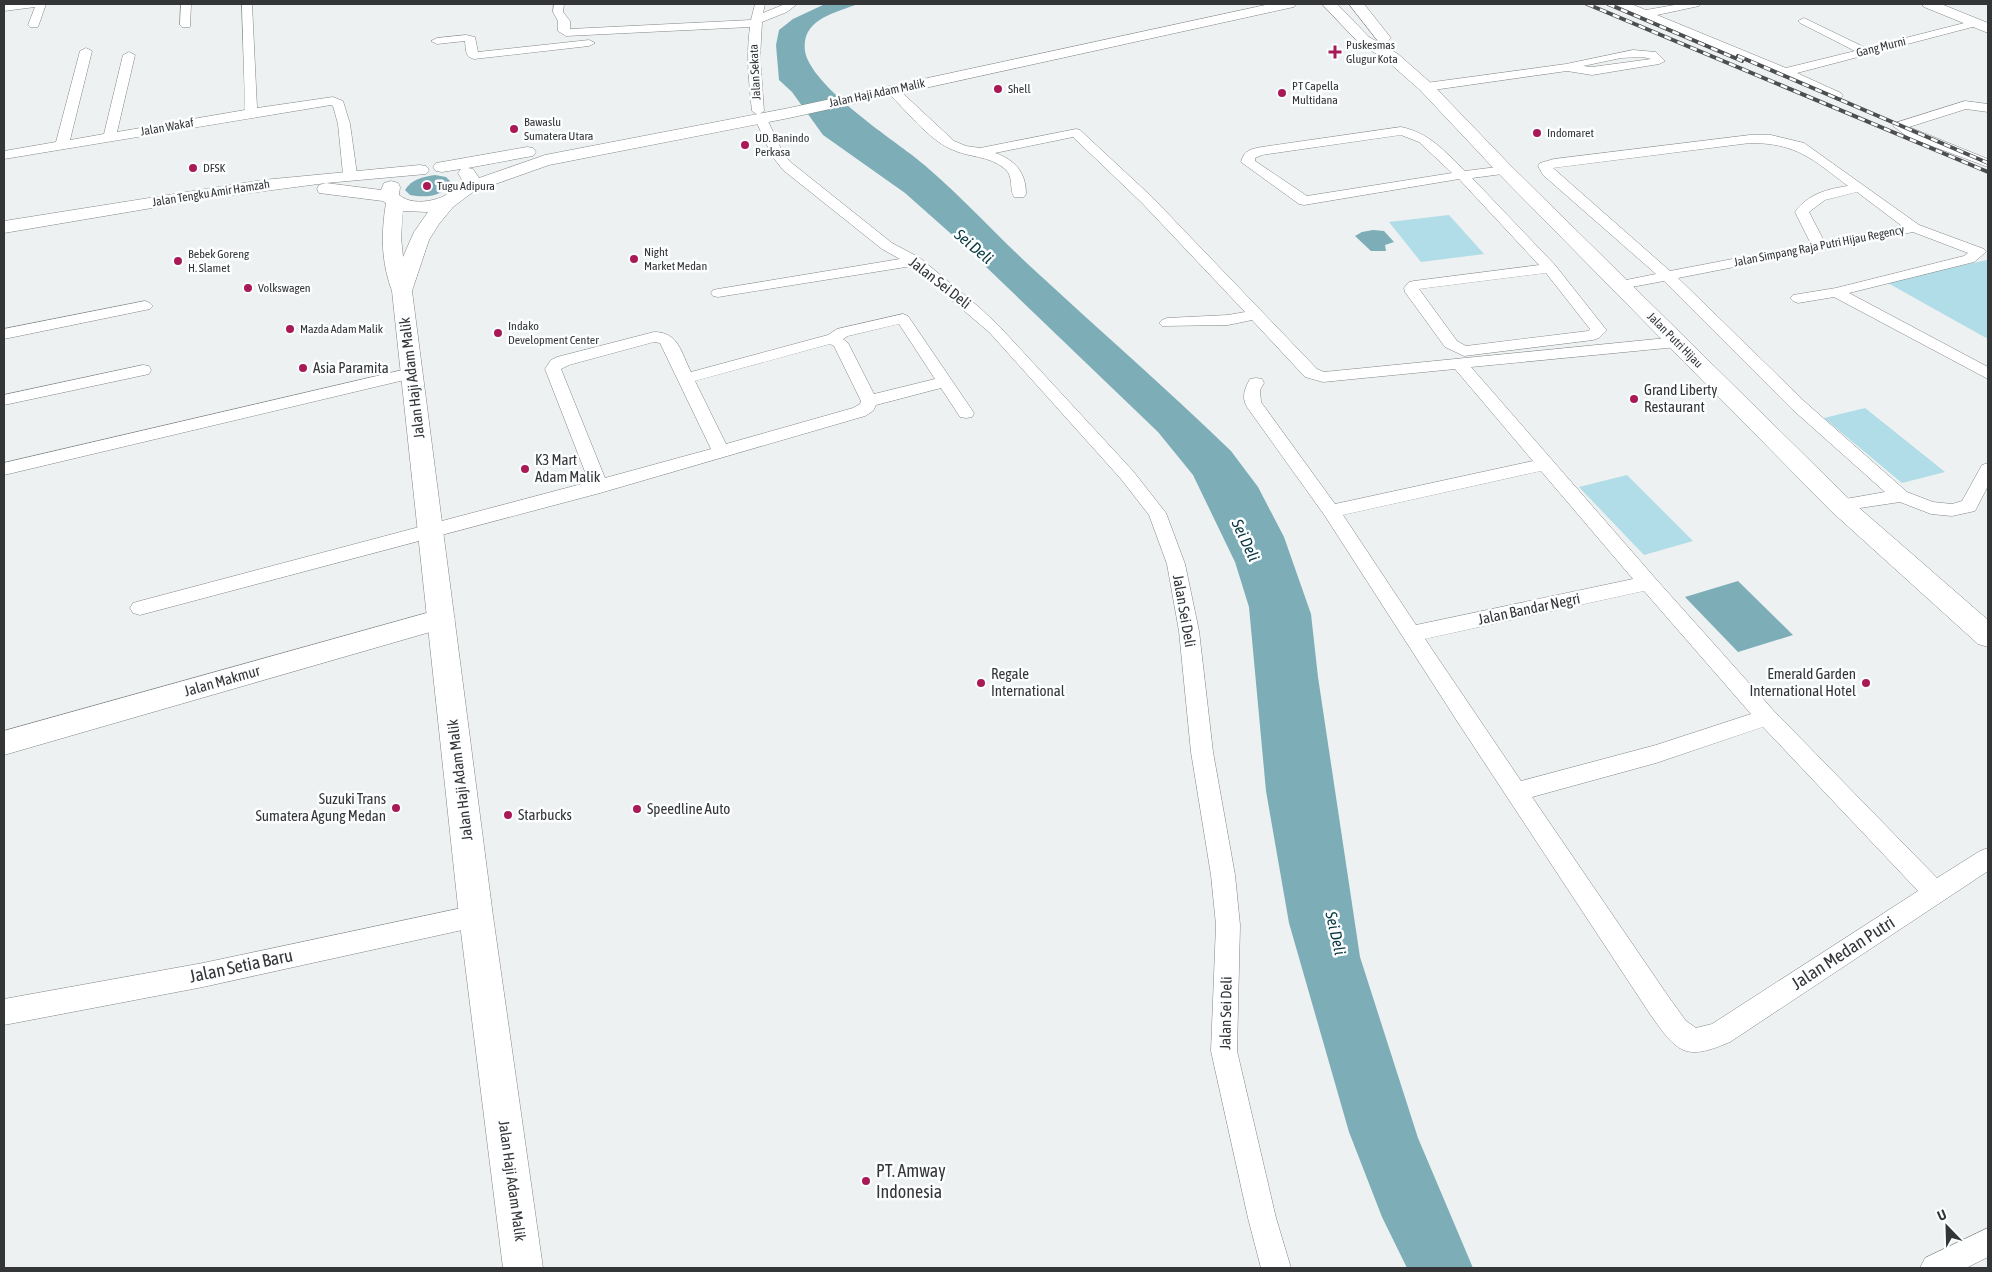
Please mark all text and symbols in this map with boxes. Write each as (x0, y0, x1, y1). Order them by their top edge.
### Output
street label: Gang Murni (1855, 34, 1907, 60)
place label: Puskesmas Glugur Kota (1346, 38, 1398, 66)
street label: Jalan Sekata (747, 44, 763, 100)
marker: Puskesmas Glugur Kota (1328, 45, 1342, 59)
street label: Jalan Haji Adam Malik (828, 76, 927, 110)
place label: PT Capella Multidana (1292, 79, 1339, 107)
place label: Shell (1008, 82, 1031, 96)
marker: Shell (992, 83, 1004, 95)
marker: PT Capella Multidana (1276, 87, 1288, 99)
street label: Jalan Wakaf (139, 115, 195, 139)
place label: Bawaslu Sumatera Utara (524, 115, 593, 143)
marker: Bawaslu Sumatera Utara (508, 123, 520, 135)
place label: Indomaret (1547, 126, 1594, 140)
marker: Indomaret (1531, 127, 1543, 139)
place label: UD. Banindo Perkasa (755, 131, 810, 159)
marker: UD. Banindo Perkasa (739, 139, 751, 151)
place label: DFSK (203, 161, 226, 175)
marker: DFSK (187, 162, 199, 174)
street label: Jalan Tengku Amir Hamzah (151, 177, 271, 209)
place label: Tugu Adipura (437, 179, 495, 193)
marker: Tugu Adipura (421, 180, 433, 192)
street label: Jalan Simpang Raja Putri Hijau Regency (1733, 223, 1905, 269)
water label: Sei Deli (951, 224, 997, 267)
place label: Night Market Medan (644, 245, 707, 273)
place label: Bebek Goreng H. Slamet (188, 247, 250, 275)
marker: Night Market Medan (628, 253, 640, 265)
street label: Jalan Sei Deli (906, 253, 974, 312)
marker: Bebek Goreng H. Slamet (172, 255, 184, 267)
place label: Volkswagen (258, 281, 311, 295)
marker: Volkswagen (242, 282, 254, 294)
street label: Jalan Putri Hijau (1644, 309, 1706, 371)
street label: Jalan Haji Adam Malik (396, 316, 427, 440)
place label: Indako Development Center (508, 319, 599, 347)
place label: Mazda Adam Malik (300, 322, 384, 336)
marker: Mazda Adam Malik (284, 323, 296, 335)
marker: Indako Development Center (492, 327, 504, 339)
place label: Asia Paramita (313, 359, 389, 376)
marker: Asia Paramita (297, 362, 309, 374)
place label: Grand Liberty Restaurant (1644, 381, 1717, 415)
marker: Grand Liberty Restaurant (1628, 393, 1640, 405)
place label: K3 Mart Adam Malik (535, 451, 601, 485)
marker: K3 Mart Adam Malik (519, 463, 531, 475)
water label: Sei Deli (1228, 515, 1264, 564)
street label: Jalan Sei Deli (1170, 573, 1199, 648)
street label: Jalan Bandar Negri (1476, 589, 1582, 628)
street label: Jalan Makmur (182, 661, 262, 699)
place label: Regale International (991, 665, 1065, 699)
place label: Emerald Garden International Hotel (1749, 665, 1856, 699)
marker: Regale International (975, 677, 987, 689)
marker: Emerald Garden International Hotel (1860, 677, 1872, 689)
street label: Jalan Haji Adam Malik (444, 718, 475, 842)
place label: Suzuki Trans Sumatera Agung Medan (256, 790, 386, 824)
place label: Speedline Auto (647, 800, 730, 817)
marker: Suzuki Trans Sumatera Agung Medan (390, 802, 402, 814)
marker: Speedline Auto (631, 803, 643, 815)
place label: Starbucks (518, 806, 572, 823)
marker: Starbucks (502, 809, 514, 821)
water label: Sei Deli (1322, 909, 1350, 957)
street label: Jalan Medan Putri (1787, 911, 1898, 994)
street label: Jalan Setia Baru (187, 944, 295, 987)
street label: Jalan Sei Deli (1216, 976, 1235, 1050)
street label: Jalan Haji Adam Malik (496, 1119, 529, 1243)
place label: PT. Amway Indonesia (876, 1160, 946, 1202)
marker: PT. Amway Indonesia (860, 1175, 872, 1187)
north arrow (1922, 1202, 1972, 1252)
text: U (1935, 1206, 1949, 1224)

